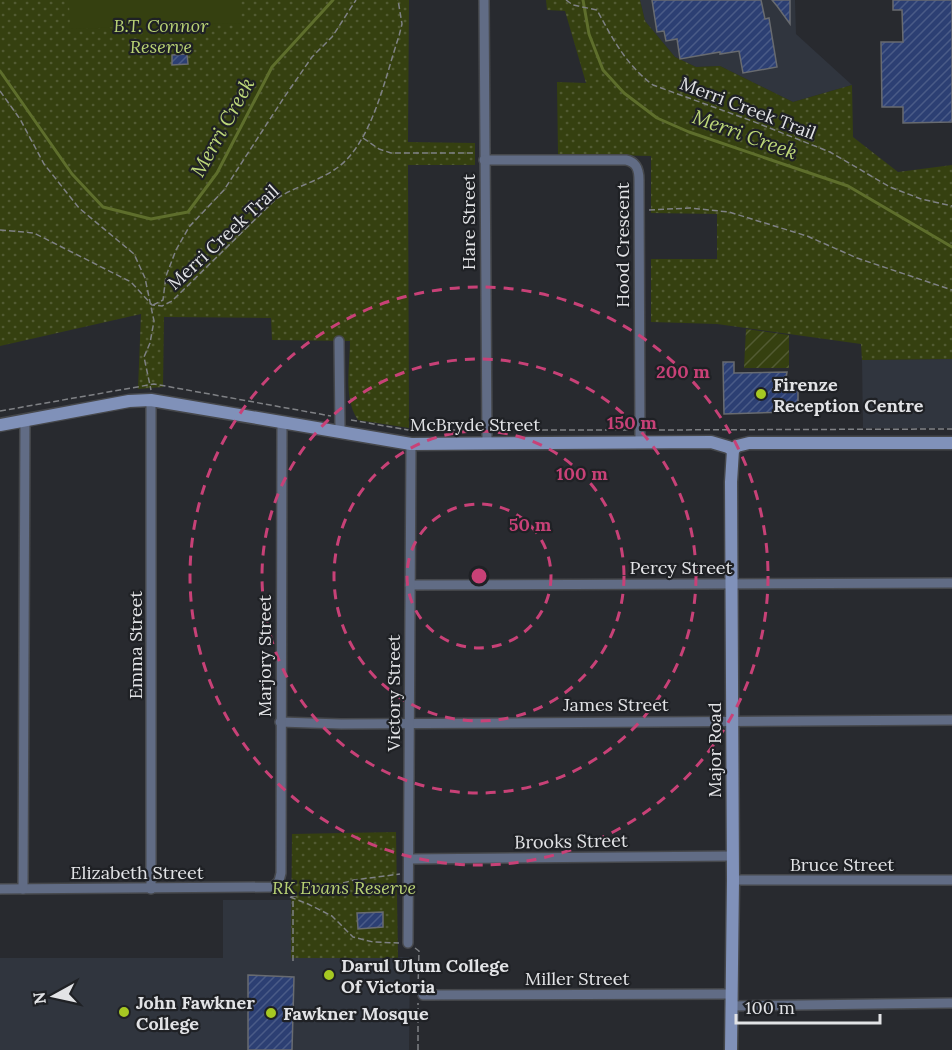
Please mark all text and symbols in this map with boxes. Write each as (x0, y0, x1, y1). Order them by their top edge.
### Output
park label: B.T. Connor Reserve (114, 14, 209, 58)
street label: Merri Creek Trail (677, 72, 819, 144)
water label: Merri Creek (184, 73, 260, 181)
water label: Merri Creek (689, 104, 801, 164)
street label: Hare Street (457, 174, 480, 270)
street label: Merri Creek Trail (163, 179, 283, 294)
street label: Hood Crescent (611, 182, 634, 308)
text: 200 m (656, 360, 710, 383)
place label: Firenze Reception Centre (773, 373, 924, 417)
marker: Firenze Reception Centre (754, 387, 768, 401)
text: 150 m (607, 411, 657, 434)
street label: McBryde Street (410, 413, 540, 436)
text: 100 m (556, 462, 608, 485)
text: 50 m (509, 513, 552, 536)
street label: Percy Street (630, 556, 732, 579)
centre of rings (469, 566, 489, 586)
street label: Emma Street (124, 591, 147, 699)
street label: Marjory Street (253, 595, 276, 717)
street label: Victory Street (382, 635, 405, 752)
street label: James Street (562, 693, 669, 716)
street label: Major Road (703, 702, 726, 798)
street label: Brooks Street (514, 829, 628, 853)
street label: Bruce Street (790, 853, 894, 876)
street label: Elizabeth Street (70, 861, 204, 884)
park label: RK Evans Reserve (272, 876, 416, 899)
place label: Darul Ulum College Of Victoria (341, 954, 509, 998)
north arrow (24, 966, 84, 1026)
street label: Miller Street (525, 967, 629, 990)
marker: Darul Ulum College Of Victoria (322, 968, 336, 982)
scale bar (736, 987, 880, 1025)
text: N (28, 991, 50, 1006)
place label: John Fawkner College (136, 991, 255, 1035)
text: 100 m (745, 996, 795, 1019)
place label: Fawkner Mosque (283, 1002, 429, 1025)
marker: John Fawkner College (117, 1005, 131, 1019)
marker: Fawkner Mosque (264, 1006, 278, 1020)

